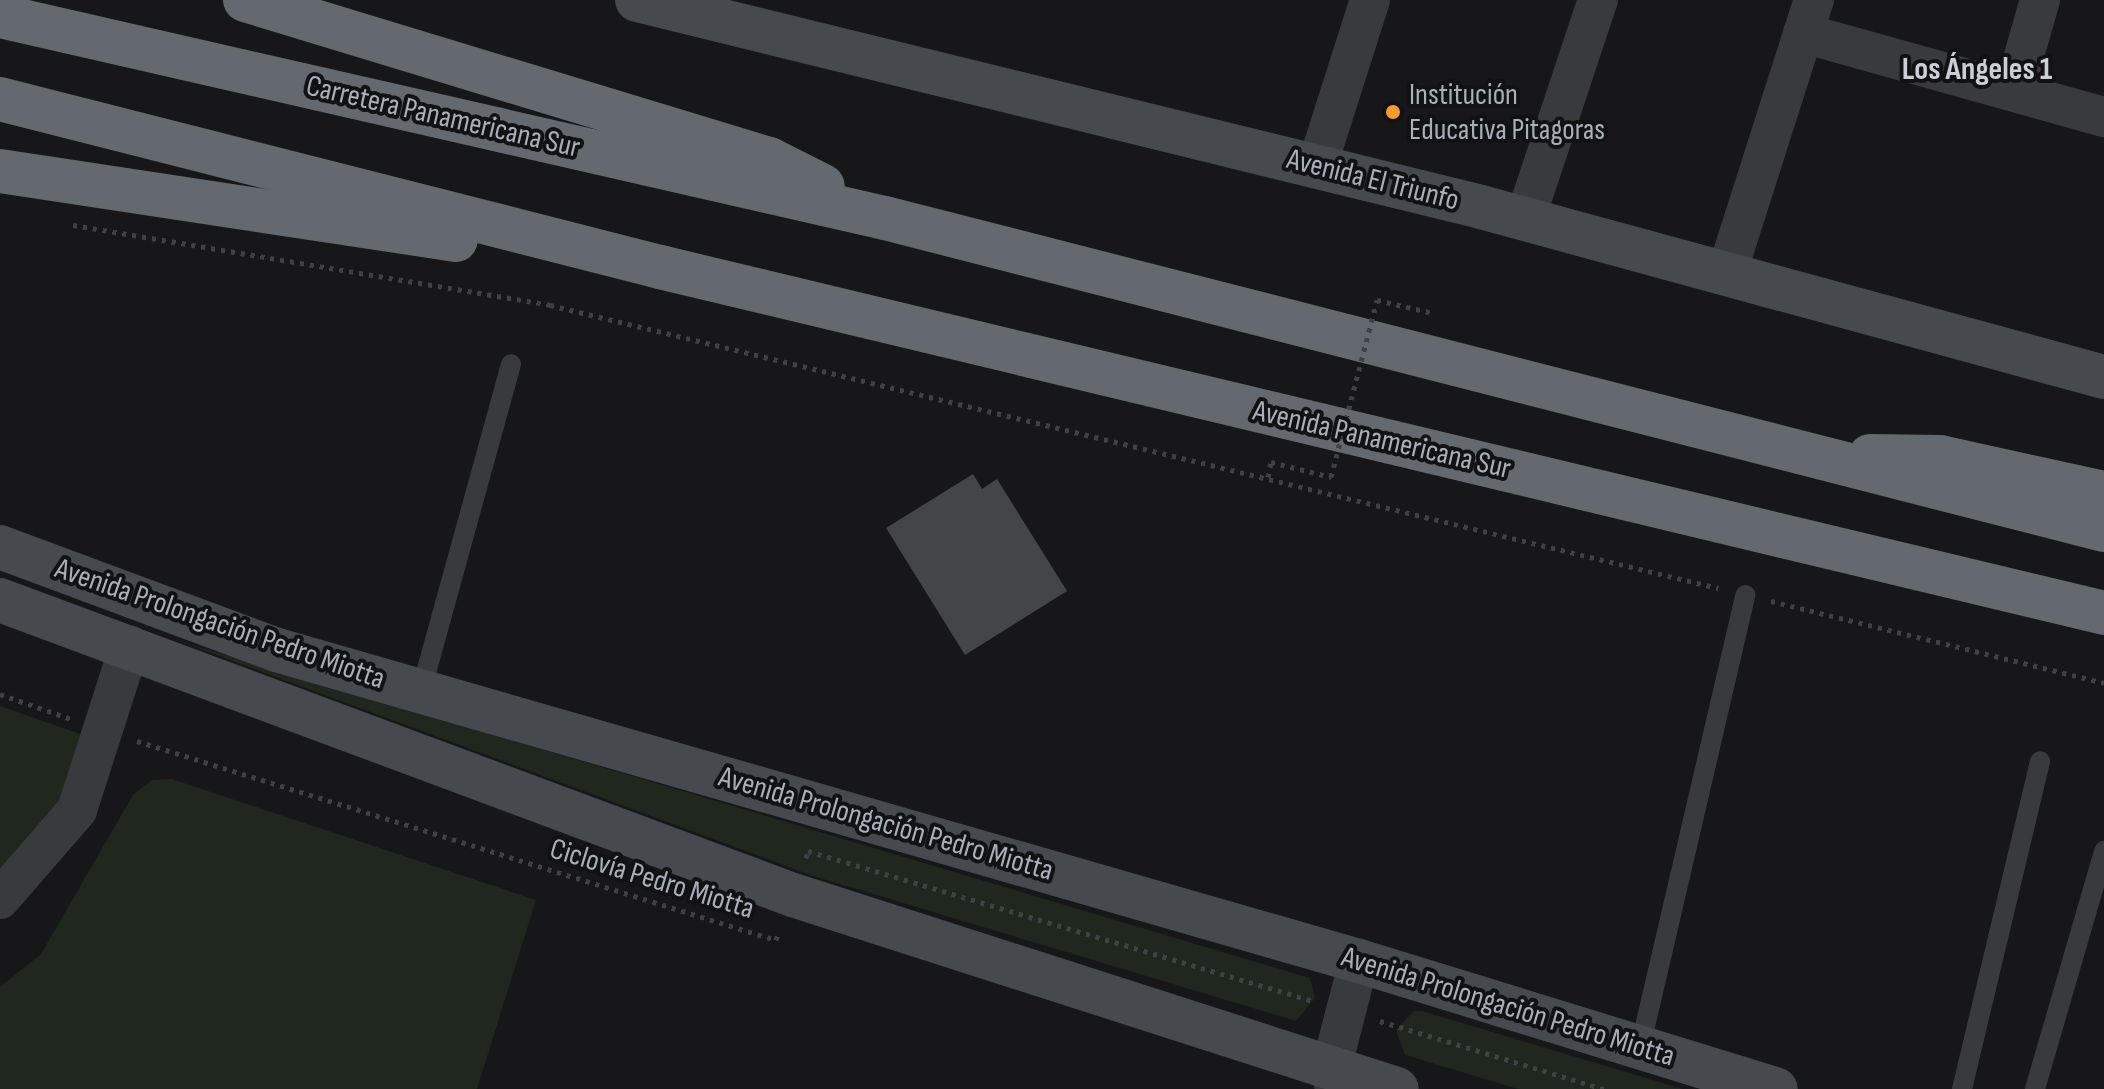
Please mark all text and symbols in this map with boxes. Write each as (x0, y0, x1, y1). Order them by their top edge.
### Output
district label: Los Ángeles 1 (1902, 51, 2052, 89)
street label: Carretera Panamericana Sur (303, 68, 583, 166)
place label: Institución Educativa Pitagoras (1409, 77, 1605, 148)
marker: Institución Educativa Pitagoras (1384, 103, 1402, 121)
street label: Avenida El Triunfo (1283, 141, 1463, 219)
street label: Avenida Panamericana Sur (1250, 393, 1514, 487)
street label: Avenida Prolongación Pedro Miotta (50, 551, 390, 697)
street label: Avenida Prolongación Pedro Miotta (715, 759, 1057, 889)
street label: Ciclovía Pedro Miotta (546, 831, 758, 927)
street label: Avenida Prolongación Pedro Miotta (1337, 939, 1679, 1075)

